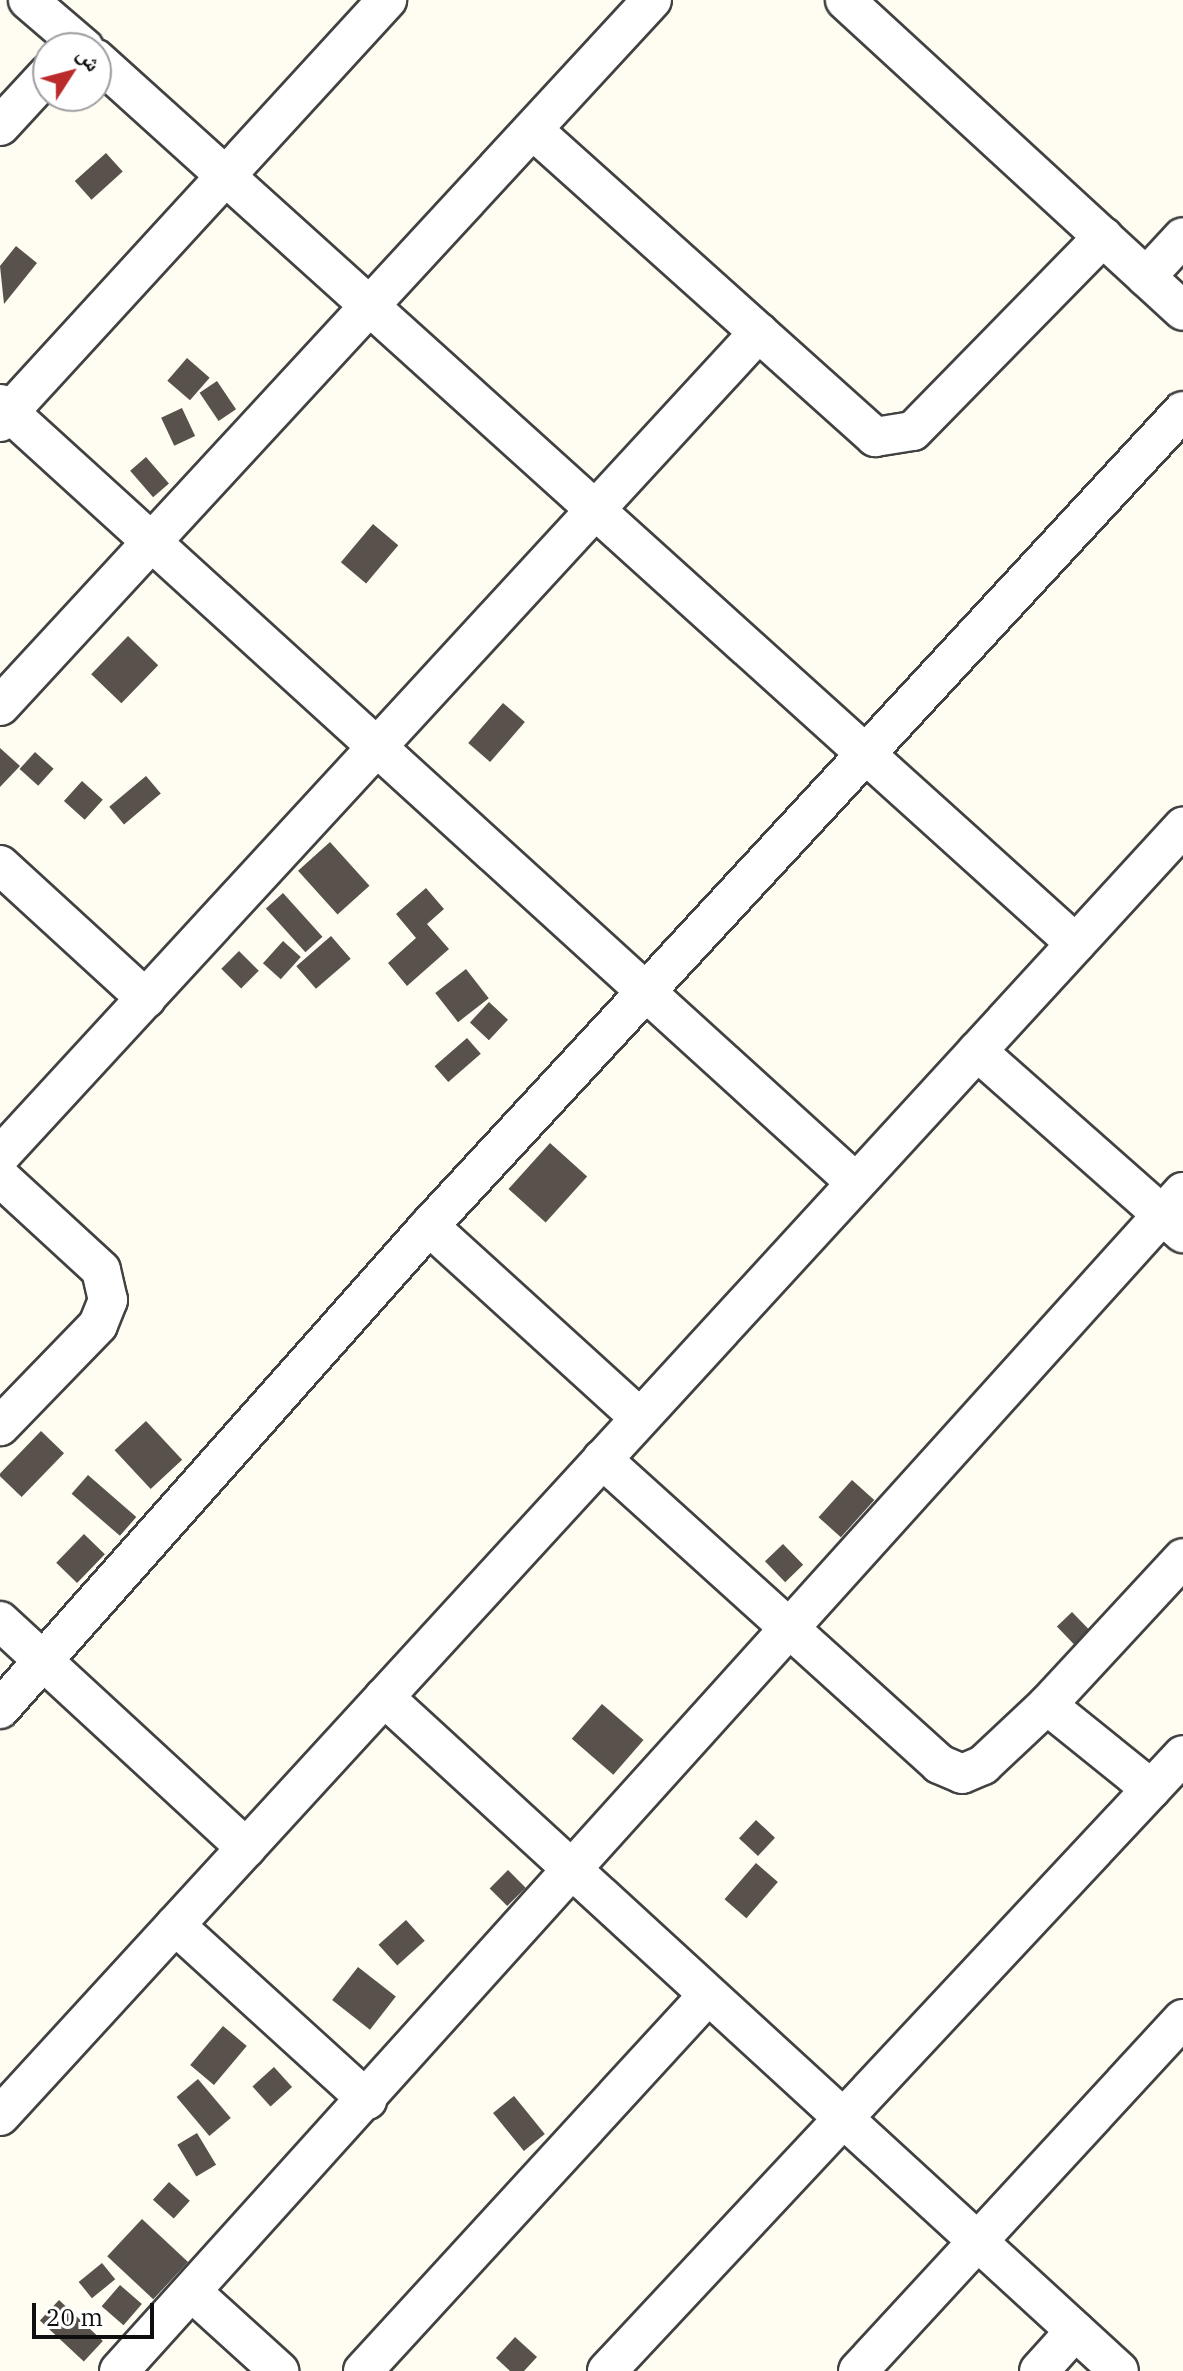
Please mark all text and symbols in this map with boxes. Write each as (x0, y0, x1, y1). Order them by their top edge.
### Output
north arrow (32, 32, 112, 112)
text: ش (72, 41, 109, 77)
scale bar (36, 2287, 158, 2337)
text: 20 m (46, 2301, 103, 2333)

